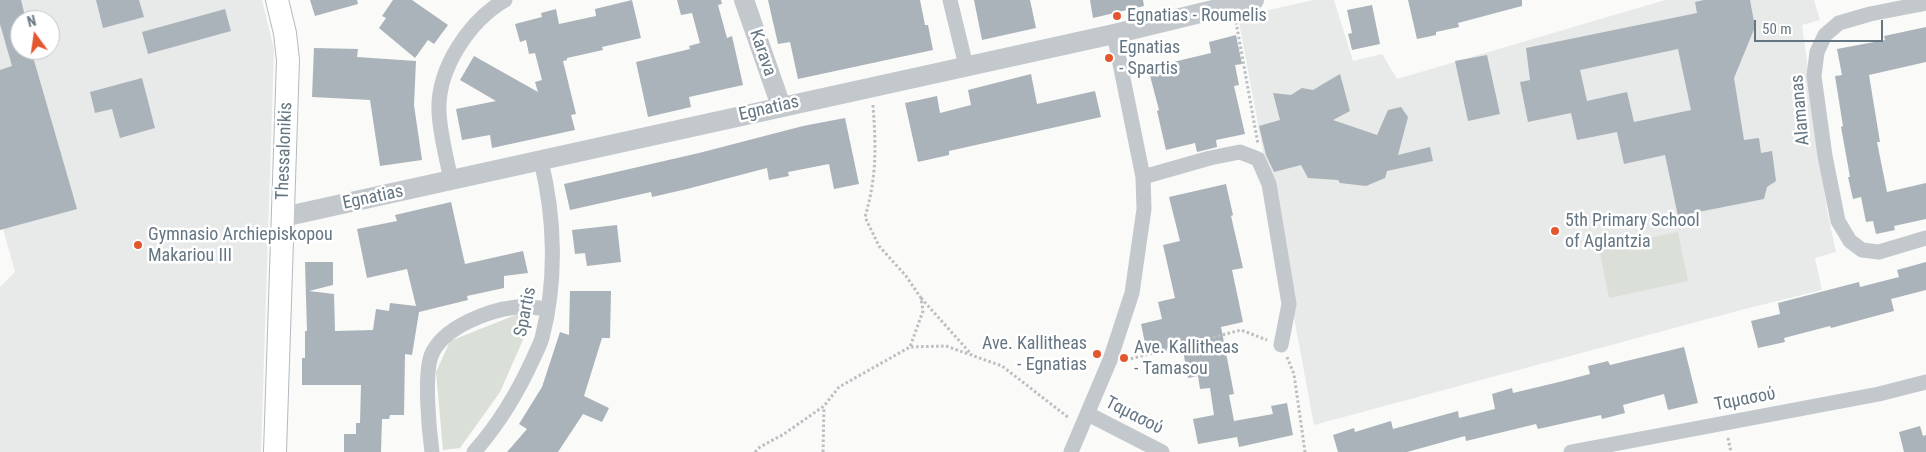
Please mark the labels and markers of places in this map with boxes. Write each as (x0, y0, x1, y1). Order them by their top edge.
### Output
place label: Egnatias - Roumelis (1127, 5, 1267, 27)
marker: Egnatias - Roumelis (1111, 10, 1123, 22)
place label: Egnatias - Spartis (1119, 37, 1180, 80)
marker: Egnatias - Spartis (1103, 52, 1115, 64)
place label: 5th Primary School of Aglantzia (1565, 210, 1700, 252)
place label: Gymnasio Archiepiskopou Makariou III (148, 224, 333, 266)
marker: 5th Primary School of Aglantzia (1549, 225, 1561, 237)
marker: Gymnasio Archiepiskopou Makariou III (132, 239, 144, 251)
place label: Ave. Kallitheas - Egnatias (982, 333, 1087, 376)
place label: Ave. Kallitheas - Tamasou (1134, 337, 1239, 379)
marker: Ave. Kallitheas - Egnatias (1091, 348, 1103, 360)
marker: Ave. Kallitheas - Tamasou (1118, 352, 1130, 364)

